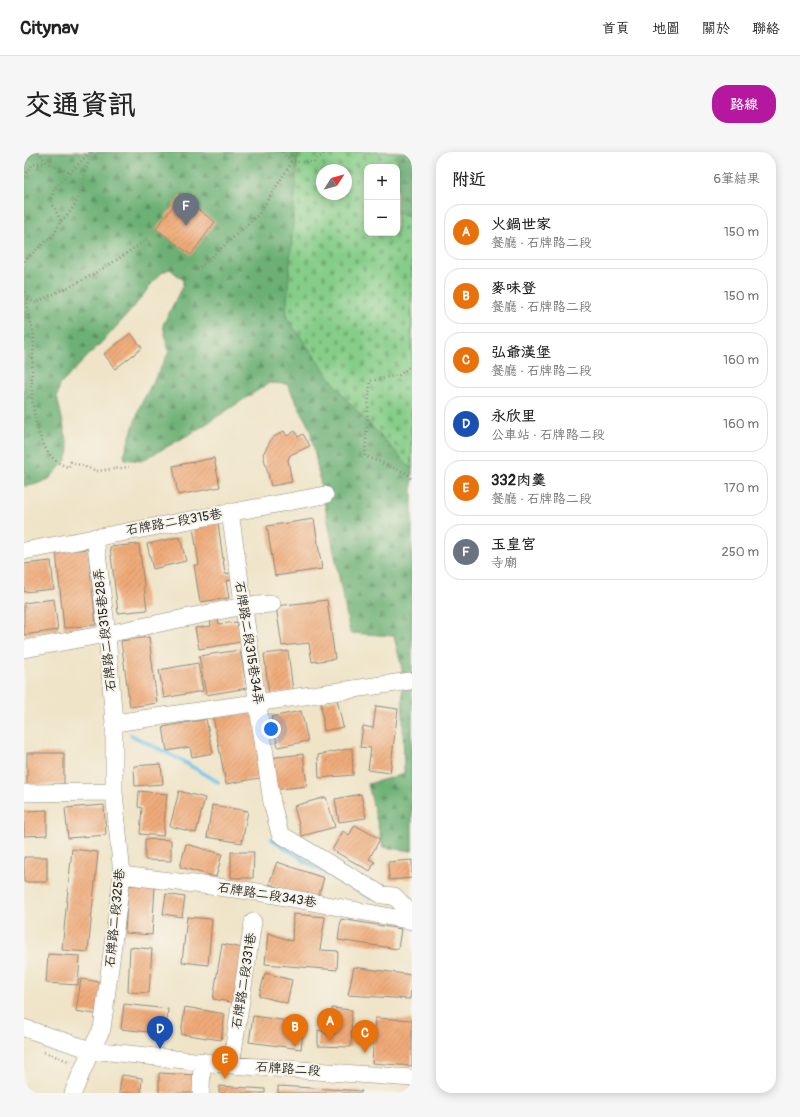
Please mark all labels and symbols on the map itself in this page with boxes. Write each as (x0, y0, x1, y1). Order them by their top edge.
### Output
north arrow (316, 164, 352, 200)
pin: F (173, 193, 199, 226)
street label: 石牌路二段315巷 (125, 506, 223, 538)
street label: 石牌路二段315巷28弄 (91, 567, 119, 693)
street label: 石牌路二段315巷34弄 (231, 580, 267, 706)
your location (261, 719, 281, 739)
street label: 石牌路二段325巷 (102, 868, 128, 968)
street label: 石牌路二段343巷 (216, 879, 318, 911)
street label: 石牌路二段331巷 (228, 932, 260, 1030)
pin: A (317, 1008, 343, 1041)
pin: B (282, 1014, 308, 1047)
pin: D (147, 1016, 173, 1049)
pin: C (352, 1020, 378, 1053)
pin: E (212, 1046, 238, 1079)
street label: 石牌路二段 (255, 1059, 321, 1079)

